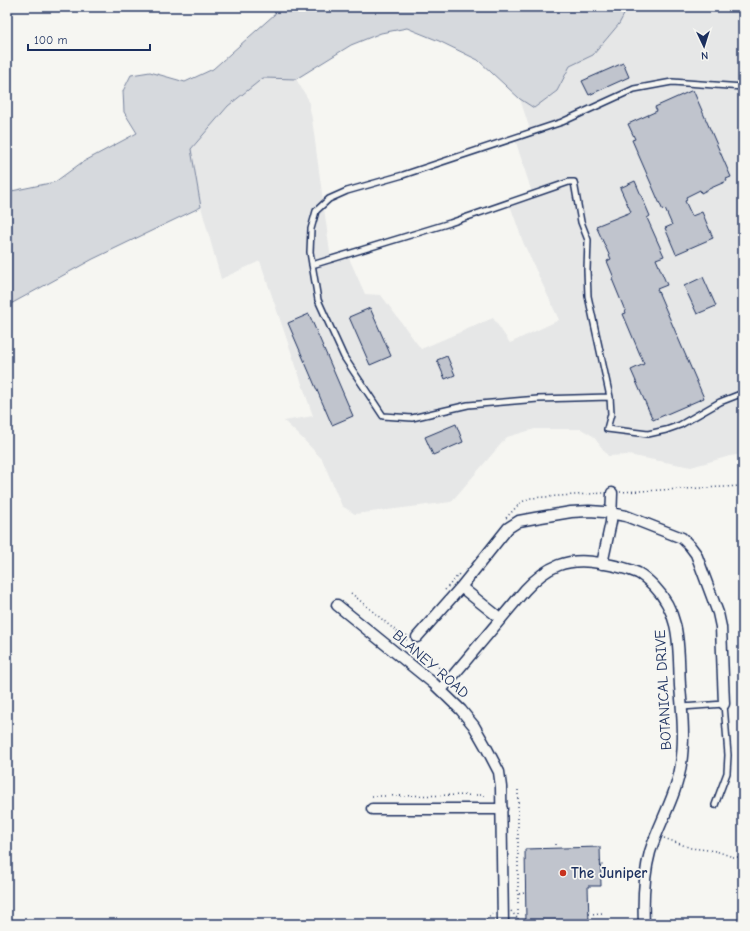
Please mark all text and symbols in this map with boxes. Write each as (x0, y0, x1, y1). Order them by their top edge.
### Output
scale bar (28, 26, 150, 52)
north arrow (684, 26, 724, 66)
text: 100 m (34, 33, 67, 47)
text: N (701, 49, 709, 62)
street label: BLANEY ROAD (389, 626, 473, 702)
street label: BOTANICAL DRIVE (651, 629, 675, 751)
place label: The Juniper (571, 864, 647, 882)
marker: The Juniper (558, 868, 568, 878)

